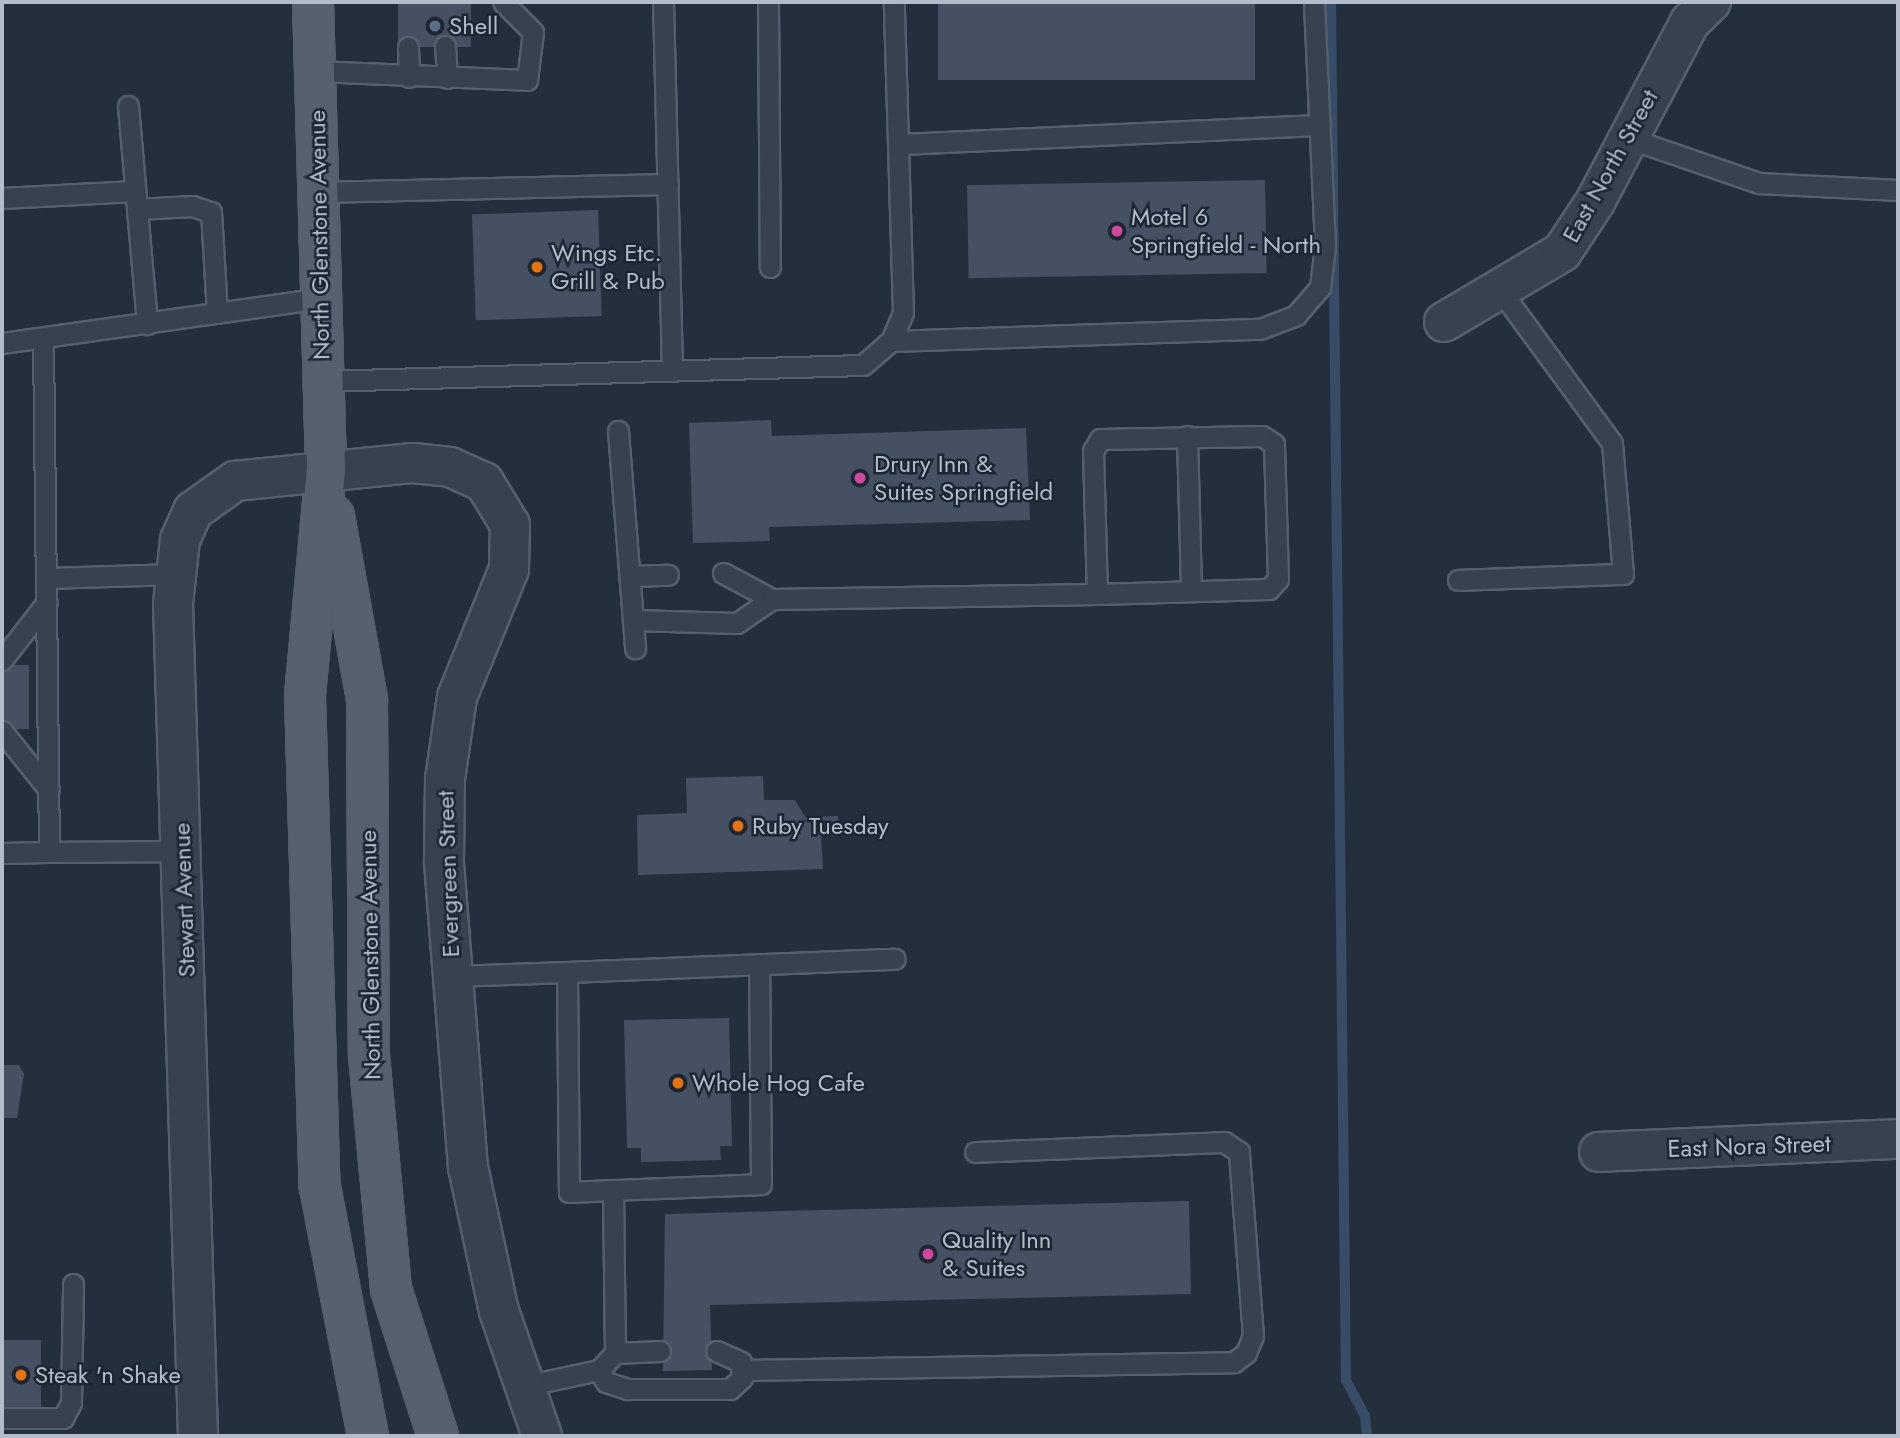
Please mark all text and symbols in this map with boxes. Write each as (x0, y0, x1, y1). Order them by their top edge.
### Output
place label: Shell (449, 12, 498, 40)
marker: Shell (427, 18, 443, 34)
street label: East North Street (1556, 85, 1664, 247)
street label: North Glenstone Avenue (302, 110, 336, 360)
place label: Motel 6 Springfield - North (1131, 203, 1321, 259)
marker: Motel 6 Springfield - North (1109, 223, 1125, 239)
place label: Wings Etc. Grill & Pub (551, 239, 665, 295)
marker: Wings Etc. Grill & Pub (529, 259, 545, 275)
place label: Drury Inn & Suites Springfield (874, 450, 1053, 506)
marker: Drury Inn & Suites Springfield (852, 470, 868, 486)
street label: Evergreen Street (431, 790, 465, 958)
place label: Ruby Tuesday (752, 812, 889, 840)
marker: Ruby Tuesday (730, 818, 746, 834)
street label: Stewart Avenue (167, 822, 201, 978)
street label: North Glenstone Avenue (353, 830, 387, 1080)
place label: Whole Hog Cafe (692, 1069, 865, 1097)
marker: Whole Hog Cafe (670, 1075, 686, 1091)
street label: East Nora Street (1667, 1129, 1831, 1163)
place label: Quality Inn & Suites (942, 1226, 1051, 1282)
marker: Quality Inn & Suites (920, 1246, 936, 1262)
place label: Steak 'n Shake (35, 1361, 181, 1389)
marker: Steak 'n Shake (13, 1367, 29, 1383)

